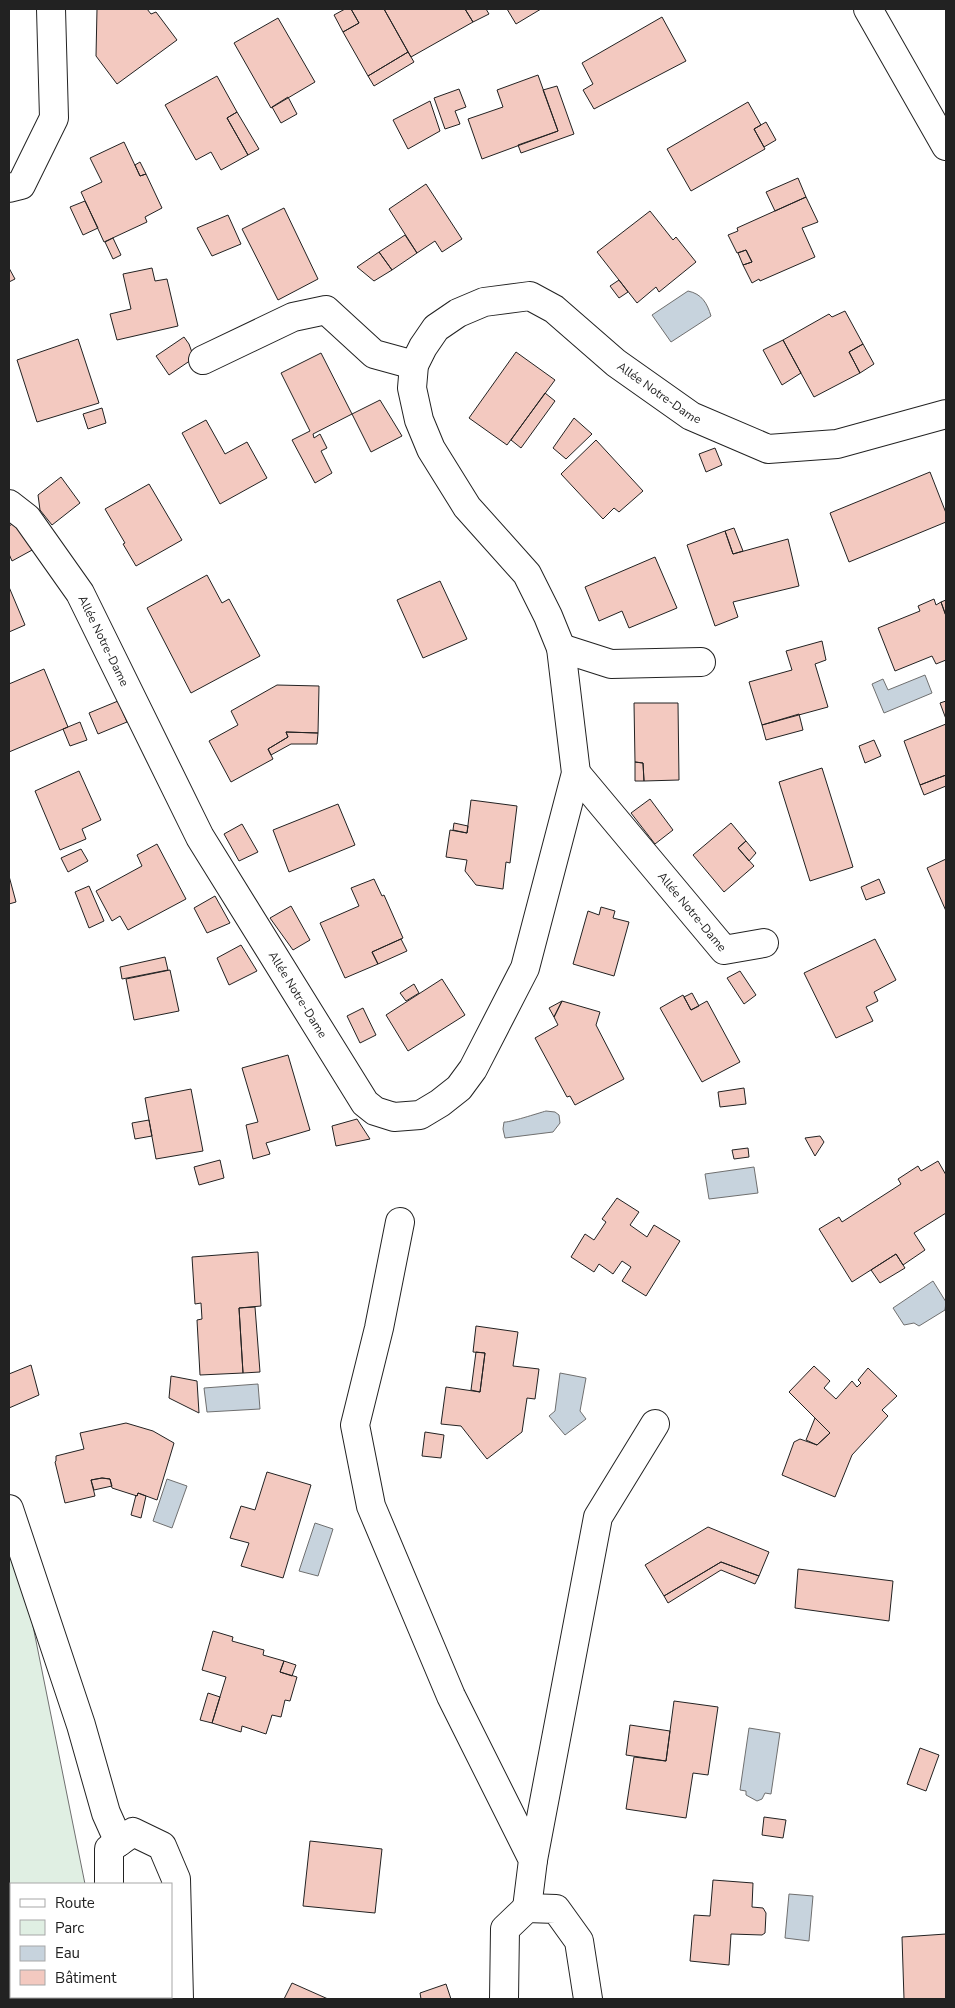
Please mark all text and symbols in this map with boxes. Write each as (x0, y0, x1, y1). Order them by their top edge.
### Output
street label: Allée Notre-Dame (614, 358, 704, 427)
street label: Allée Notre-Dame (74, 593, 133, 689)
street label: Allée Notre-Dame (654, 869, 730, 955)
street label: Allée Notre-Dame (265, 948, 331, 1041)
legend (10, 1883, 172, 1998)
text: Route (55, 1893, 95, 1913)
text: Parc (55, 1918, 84, 1938)
text: Eau (55, 1943, 80, 1963)
text: Bâtiment (55, 1968, 117, 1988)

